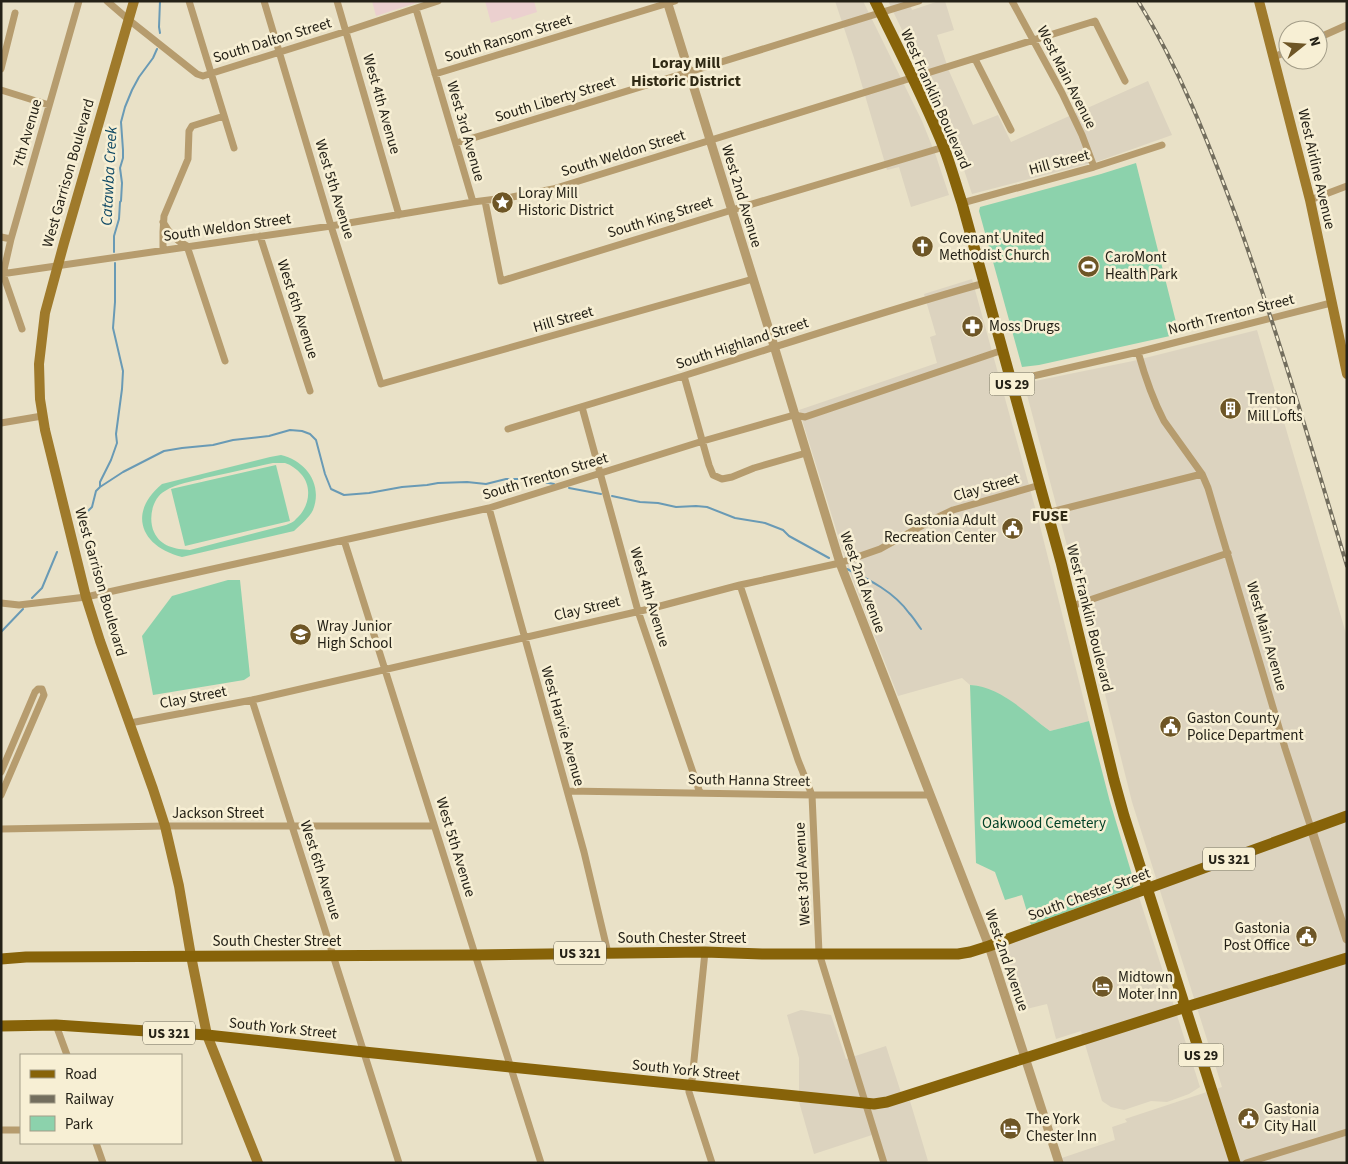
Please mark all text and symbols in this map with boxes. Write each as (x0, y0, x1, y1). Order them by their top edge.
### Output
street label: South Ransom Street (442, 9, 574, 68)
street label: South Dalton Street (210, 12, 334, 68)
north arrow (1278, 20, 1328, 70)
street label: West Main Avenue (1032, 22, 1102, 132)
street label: West Franklin Boulevard (895, 26, 976, 173)
text: N (1304, 34, 1325, 49)
street label: West 4th Avenue (357, 52, 406, 157)
district label: Loray Mill Historic District (631, 52, 741, 92)
street label: South Liberty Street (492, 71, 618, 128)
street label: West 3rd Avenue (441, 79, 490, 184)
street label: West Garrison Boulevard (37, 96, 100, 250)
street label: 7th Avenue (8, 97, 47, 170)
street label: West Airline Avenue (1292, 107, 1341, 231)
water label: Catawba Creek (95, 125, 123, 226)
street label: South Weldon Street (558, 125, 688, 182)
street label: West 5th Avenue (309, 137, 360, 242)
street label: West 2nd Avenue (716, 142, 767, 250)
street label: Hill Street (1027, 144, 1092, 181)
place label: Loray Mill Historic District (518, 183, 614, 221)
place icon: Loray Mill Historic District (490, 190, 514, 214)
street label: South King Street (605, 191, 715, 243)
street label: South Weldon Street (162, 208, 292, 247)
place label: Covenant United Methodist Church (939, 228, 1050, 266)
church icon: Covenant United Methodist Church (911, 235, 935, 259)
place label: CaroMont Health Park (1105, 247, 1178, 285)
sports icon: CaroMont Health Park (1077, 254, 1101, 278)
street label: West 6th Avenue (272, 257, 323, 361)
street label: North Trenton Street (1166, 289, 1296, 340)
street label: Hill Street (531, 301, 596, 338)
street label: South Highland Street (673, 312, 811, 375)
pharmacy icon: Moss Drugs (961, 314, 985, 338)
place label: Moss Drugs (989, 316, 1060, 337)
road number: US 29 (990, 372, 1034, 396)
place label: Trenton Mill Lofts (1247, 389, 1303, 427)
building icon: Trenton Mill Lofts (1219, 396, 1243, 420)
street label: South Trenton Street (480, 447, 611, 506)
street label: Clay Street (951, 468, 1021, 507)
street label: West Garrison Boulevard (69, 505, 132, 659)
district label: FUSE (1032, 505, 1068, 527)
place label: Gastonia Adult Recreation Center (884, 510, 997, 548)
public building icon: Gastonia Adult Recreation Center (1000, 517, 1024, 541)
street label: West 2nd Avenue (834, 529, 891, 636)
street label: West Franklin Boulevard (1061, 542, 1118, 694)
street label: West 4th Avenue (624, 545, 675, 650)
street label: West Main Avenue (1241, 579, 1292, 693)
street label: Clay Street (552, 591, 622, 626)
place label: Wray Junior High School (317, 616, 393, 654)
school or university icon: Wray Junior High School (289, 623, 313, 647)
street label: West Harvie Avenue (535, 664, 590, 788)
street label: Clay Street (158, 681, 228, 714)
place label: Gaston County Police Department (1187, 708, 1304, 746)
public building icon: Gaston County Police Department (1159, 715, 1183, 739)
street label: South Hanna Street (688, 769, 810, 792)
street label: West 5th Avenue (430, 795, 481, 900)
street label: Jackson Street (172, 803, 264, 824)
park label: Oakwood Cemetery (982, 813, 1106, 834)
street label: West 6th Avenue (295, 818, 346, 922)
street label: West 3rd Avenue (789, 822, 816, 926)
road number: US 321 (1203, 848, 1255, 871)
street label: South Chester Street (1025, 863, 1153, 926)
street label: West 2nd Avenue (979, 906, 1034, 1014)
place label: Gastonia Post Office (1223, 918, 1290, 956)
public building icon: Gastonia Post Office (1294, 925, 1318, 949)
street label: South Chester Street (618, 928, 746, 949)
street label: South Chester Street (213, 931, 341, 952)
road number: US 321 (554, 941, 606, 964)
place label: Midtown Moter Inn (1118, 967, 1178, 1005)
hotel icon: Midtown Moter Inn (1090, 974, 1114, 998)
street label: South York Street (228, 1012, 338, 1045)
road number: US 321 (143, 1021, 195, 1044)
road number: US 29 (1178, 1044, 1224, 1066)
legend (20, 1054, 182, 1144)
street label: South York Street (631, 1054, 741, 1087)
text: Road (65, 1064, 97, 1085)
text: Railway (65, 1089, 114, 1110)
place label: Gastonia City Hall (1264, 1099, 1319, 1137)
public building icon: Gastonia City Hall (1236, 1106, 1260, 1130)
place label: The York Chester Inn (1026, 1109, 1097, 1147)
text: Park (65, 1114, 94, 1135)
hotel icon: The York Chester Inn (998, 1116, 1022, 1140)

